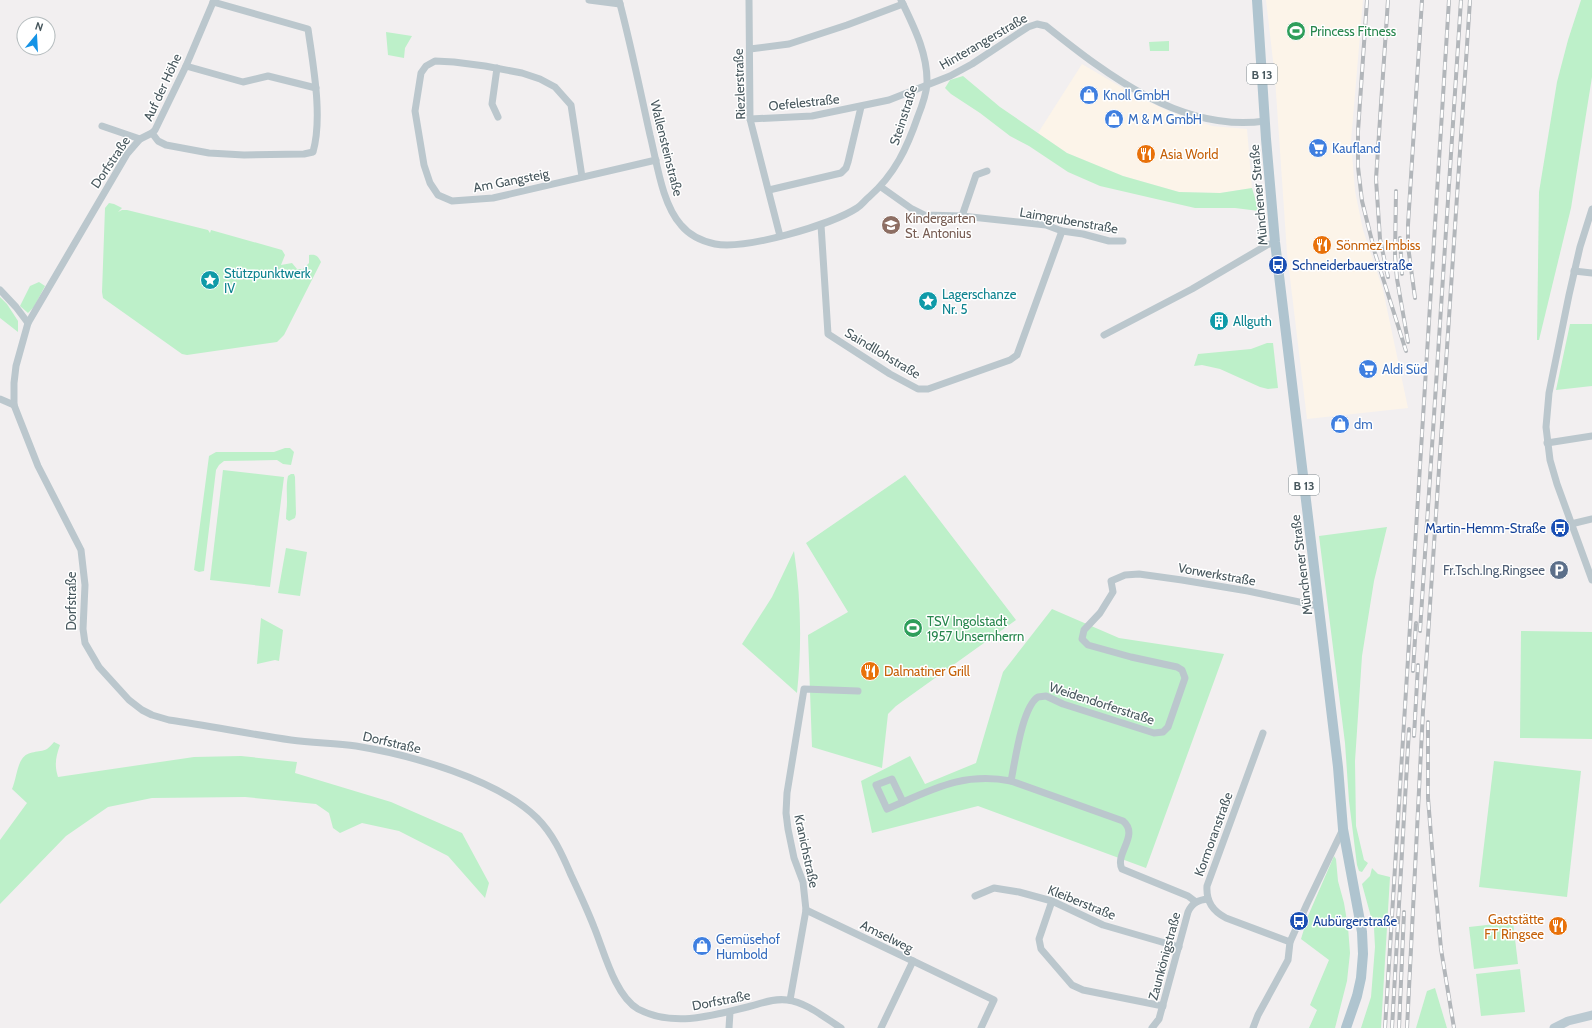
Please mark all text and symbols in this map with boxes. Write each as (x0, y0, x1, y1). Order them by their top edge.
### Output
street label: Hinterangerstraße (936, 9, 1030, 73)
north arrow (16, 16, 56, 56)
text: N (33, 19, 45, 34)
sports icon: Princess Fitness (1285, 20, 1307, 42)
place label: Princess Fitness (1310, 23, 1397, 39)
street label: Riezlerstraße (730, 48, 748, 120)
street label: Auf der Höhe (139, 50, 185, 123)
road number: B 13 (1247, 64, 1277, 84)
street label: Steinstraße (886, 82, 920, 147)
shop icon: Knoll GmbH (1078, 84, 1100, 106)
place label: Knoll GmbH (1103, 87, 1170, 103)
street label: Oefelestraße (768, 90, 841, 114)
street label: Wallensteinstraße (647, 98, 687, 198)
shop icon: M & M GmbH (1103, 108, 1125, 130)
place label: M & M GmbH (1128, 111, 1202, 127)
street label: Dorfstraße (87, 133, 133, 191)
supermarket icon: Kaufland (1307, 137, 1329, 159)
place label: Kaufland (1332, 140, 1381, 156)
restaurant icon: Asia World (1135, 143, 1157, 165)
street label: Münchener Straße (1246, 144, 1270, 246)
place label: Asia World (1160, 146, 1219, 162)
street label: Am Gangsteig (472, 165, 551, 195)
street label: Laimgrubenstraße (1019, 203, 1120, 237)
place label: Kindergarten St. Antonius (905, 210, 976, 241)
school or university icon: Kindergarten St. Antonius (880, 214, 902, 236)
restaurant icon: Sönmez Imbiss (1311, 234, 1333, 256)
place label: Sönmez Imbiss (1336, 237, 1421, 253)
bus stop icon: Schneiderbauerstraße (1267, 254, 1289, 276)
place label: Schneiderbauerstraße (1292, 257, 1413, 273)
place label: Stützpunktwerk IV (224, 265, 311, 296)
place icon: Stützpunktwerk IV (199, 269, 221, 291)
place label: Lagerschanze Nr. 5 (942, 286, 1017, 317)
place icon: Lagerschanze Nr. 5 (917, 290, 939, 312)
building icon: Allguth (1208, 310, 1230, 332)
place label: Allguth (1233, 313, 1272, 329)
street label: Saindllohstraße (842, 324, 924, 382)
supermarket icon: Aldi Süd (1357, 358, 1379, 380)
place label: Aldi Süd (1382, 361, 1427, 377)
shop icon: dm (1329, 413, 1351, 435)
place label: dm (1354, 416, 1373, 432)
road number: B 13 (1289, 475, 1319, 495)
street label: Münchener Straße (1287, 513, 1315, 616)
bus stop icon: Martin-Hemm-Straße (1549, 517, 1571, 539)
place label: Martin-Hemm-Straße (1425, 520, 1546, 536)
street label: Vorwerkstraße (1177, 559, 1257, 589)
parking icon: Fr.Tsch.Ing.Ringsee (1548, 559, 1570, 581)
place label: Fr.Tsch.Ing.Ringsee (1443, 562, 1545, 578)
street label: Dorfstraße (63, 571, 79, 631)
place label: TSV Ingolstadt 1957 Unsernherrn (927, 613, 1024, 644)
sports icon: TSV Ingolstadt 1957 Unsernherrn (902, 617, 924, 639)
restaurant icon: Dalmatiner Grill (859, 660, 881, 682)
place label: Dalmatiner Grill (884, 663, 970, 679)
street label: Weidendorferstraße (1047, 678, 1157, 728)
street label: Dorfstraße (361, 728, 423, 757)
street label: Kormoranstraße (1190, 789, 1236, 878)
street label: Kranichstraße (791, 813, 823, 890)
street label: Kleiberstraße (1046, 881, 1119, 923)
street label: Zaunkönigstraße (1145, 910, 1184, 1002)
bus stop icon: Aubürgerstraße (1288, 910, 1310, 932)
place label: Gaststätte FT Ringsee (1484, 911, 1544, 942)
place label: Aubürgerstraße (1313, 913, 1397, 929)
restaurant icon: Gaststätte FT Ringsee (1547, 915, 1569, 937)
street label: Amselweg (858, 916, 917, 956)
place label: Gemüsehof Humbold (716, 931, 781, 962)
shop icon: Gemüsehof Humbold (691, 935, 713, 957)
street label: Dorfstraße (690, 986, 752, 1013)

